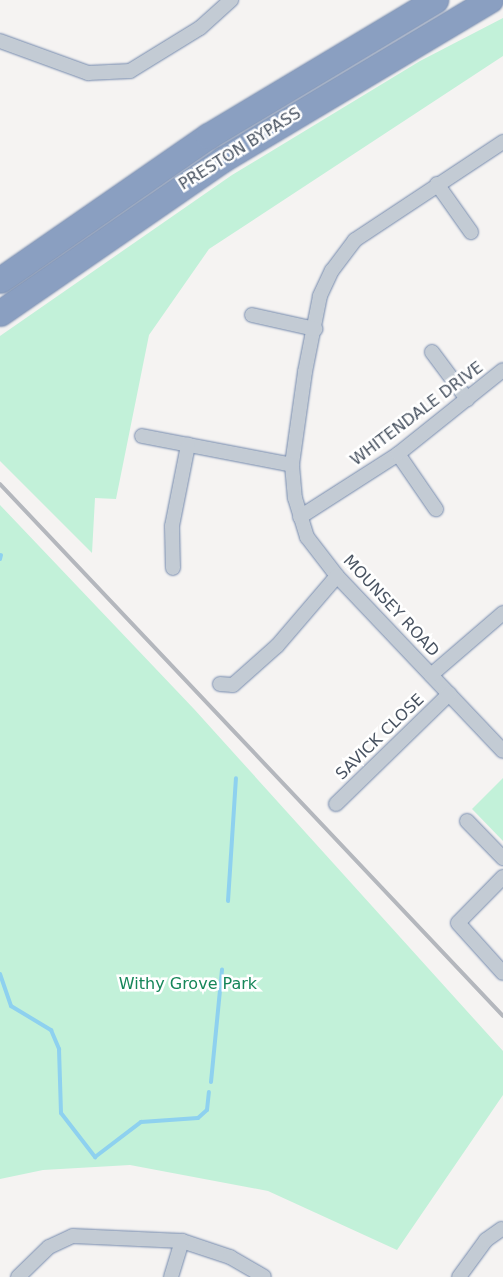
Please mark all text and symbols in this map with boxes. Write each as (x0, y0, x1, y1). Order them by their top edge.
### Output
street label: PRESTON BYPASS (175, 104, 305, 194)
street label: WHITENDALE DRIVE (347, 358, 487, 470)
street label: MOUNSEY ROAD (339, 551, 443, 661)
street label: SAVICK CLOSE (332, 690, 428, 784)
park label: Withy Grove Park (119, 974, 257, 994)

